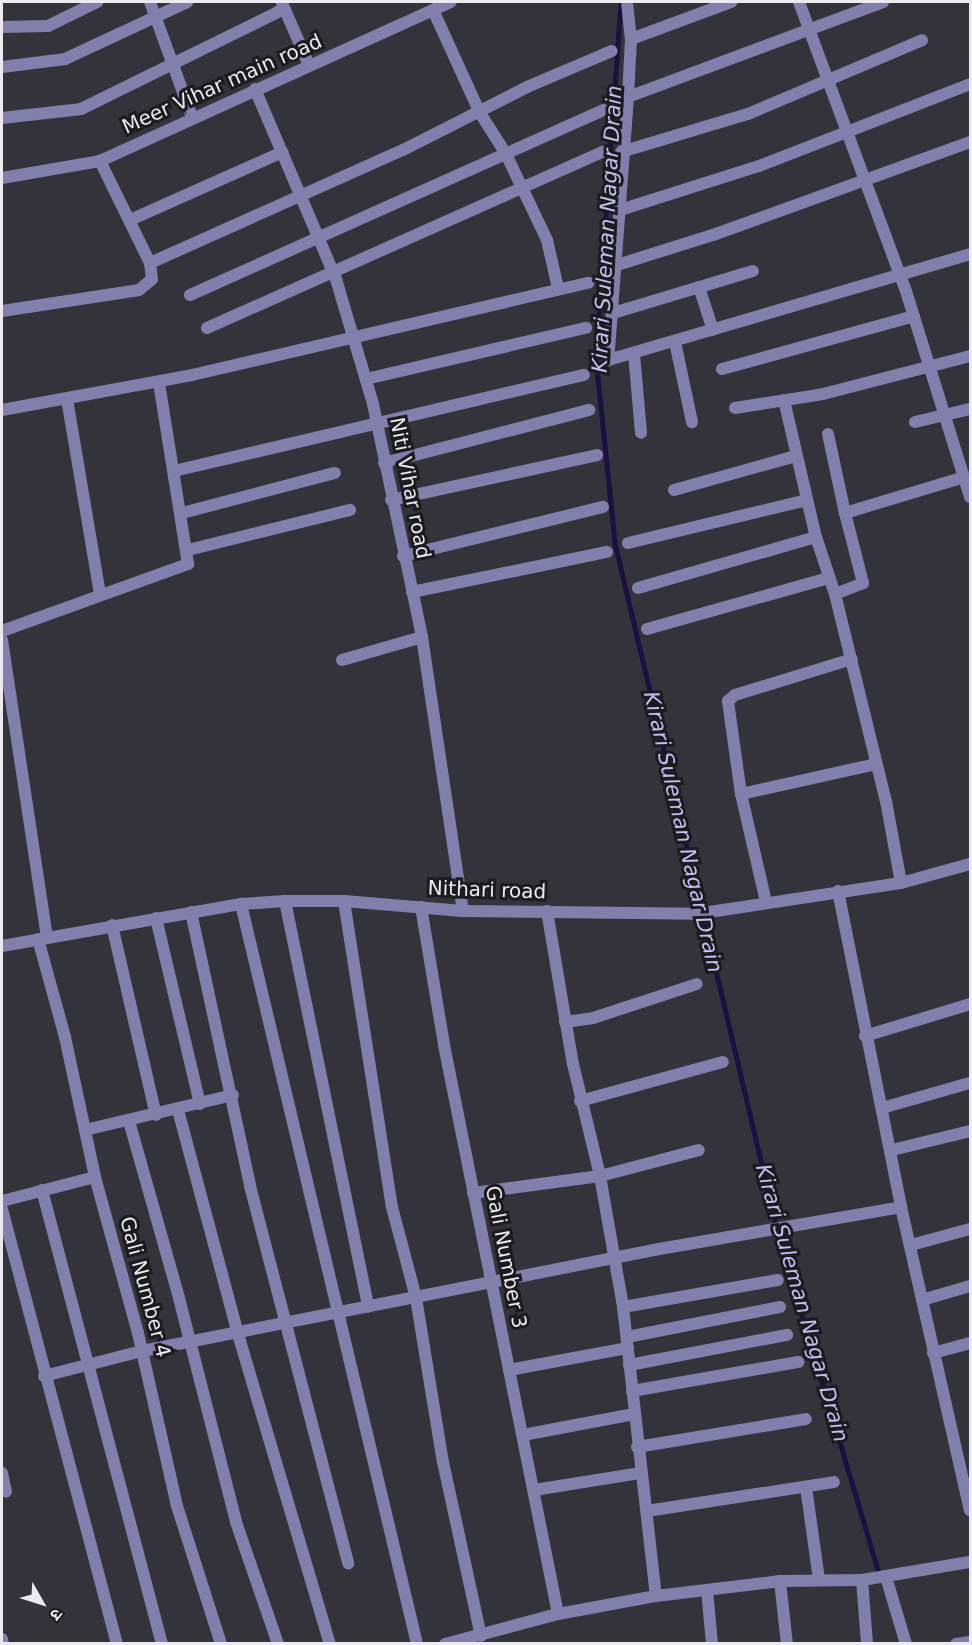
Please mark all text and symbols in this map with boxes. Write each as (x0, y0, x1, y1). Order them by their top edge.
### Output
street label: Meer Vihar main road (118, 29, 326, 139)
water label: Kirari Suleman Nagar Drain (587, 85, 627, 373)
street label: Niti Vihar road (385, 415, 435, 561)
water label: Kirari Suleman Nagar Drain (638, 689, 728, 975)
street label: Nithari road (427, 876, 547, 904)
water label: Kirari Suleman Nagar Drain (750, 1161, 854, 1445)
street label: Gali Number 3 (480, 1184, 532, 1330)
street label: Gali Number 4 (115, 1214, 175, 1360)
north arrow (12, 1573, 72, 1633)
text: उ (46, 1605, 67, 1624)

